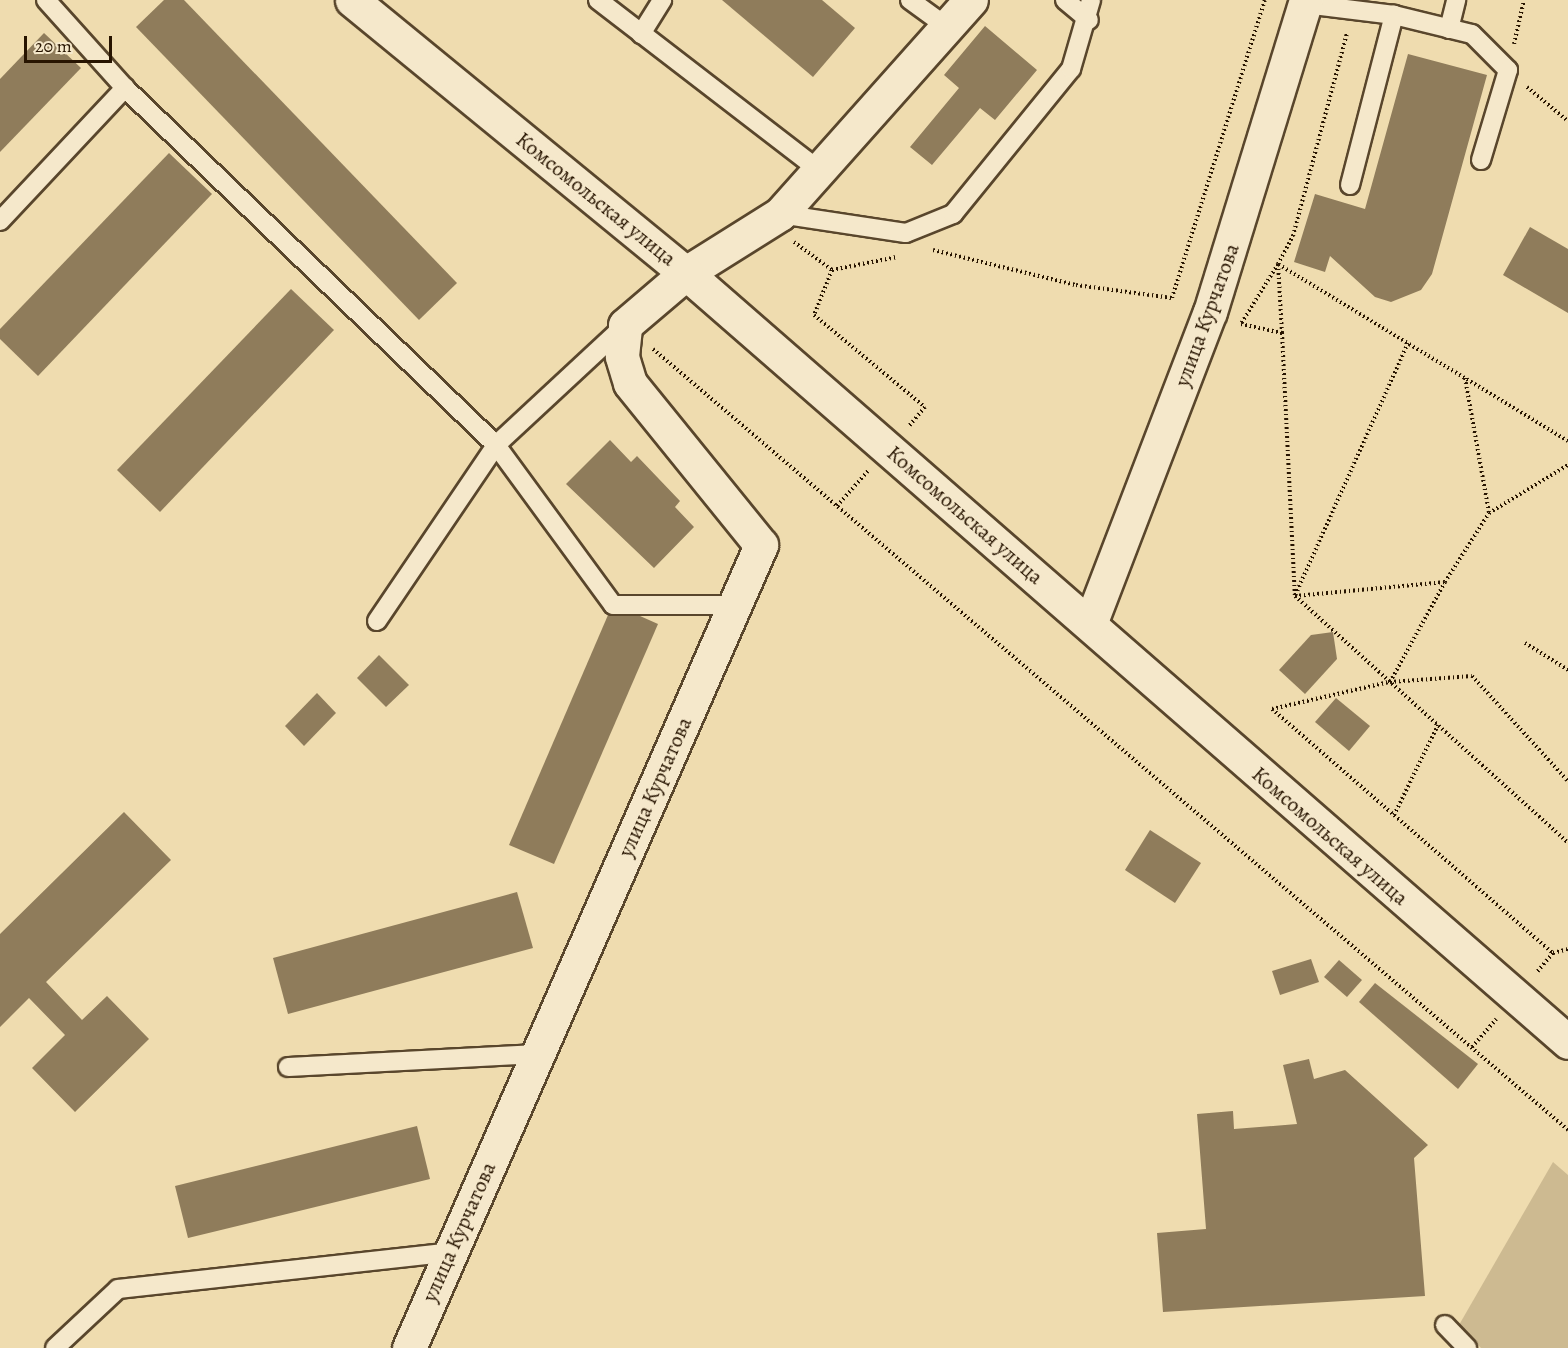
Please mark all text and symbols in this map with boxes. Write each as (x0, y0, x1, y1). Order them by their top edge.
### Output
scale bar (27, 24, 116, 62)
text: 20 m (35, 34, 72, 58)
street label: Комсомольская улица (511, 127, 681, 271)
street label: улица Курчатова (1169, 240, 1245, 390)
street label: Комсомольская улица (882, 440, 1048, 590)
street label: улица Курчатова (613, 713, 697, 861)
street label: Комсомольская улица (1247, 761, 1413, 911)
street label: улица Курчатова (417, 1158, 501, 1306)

